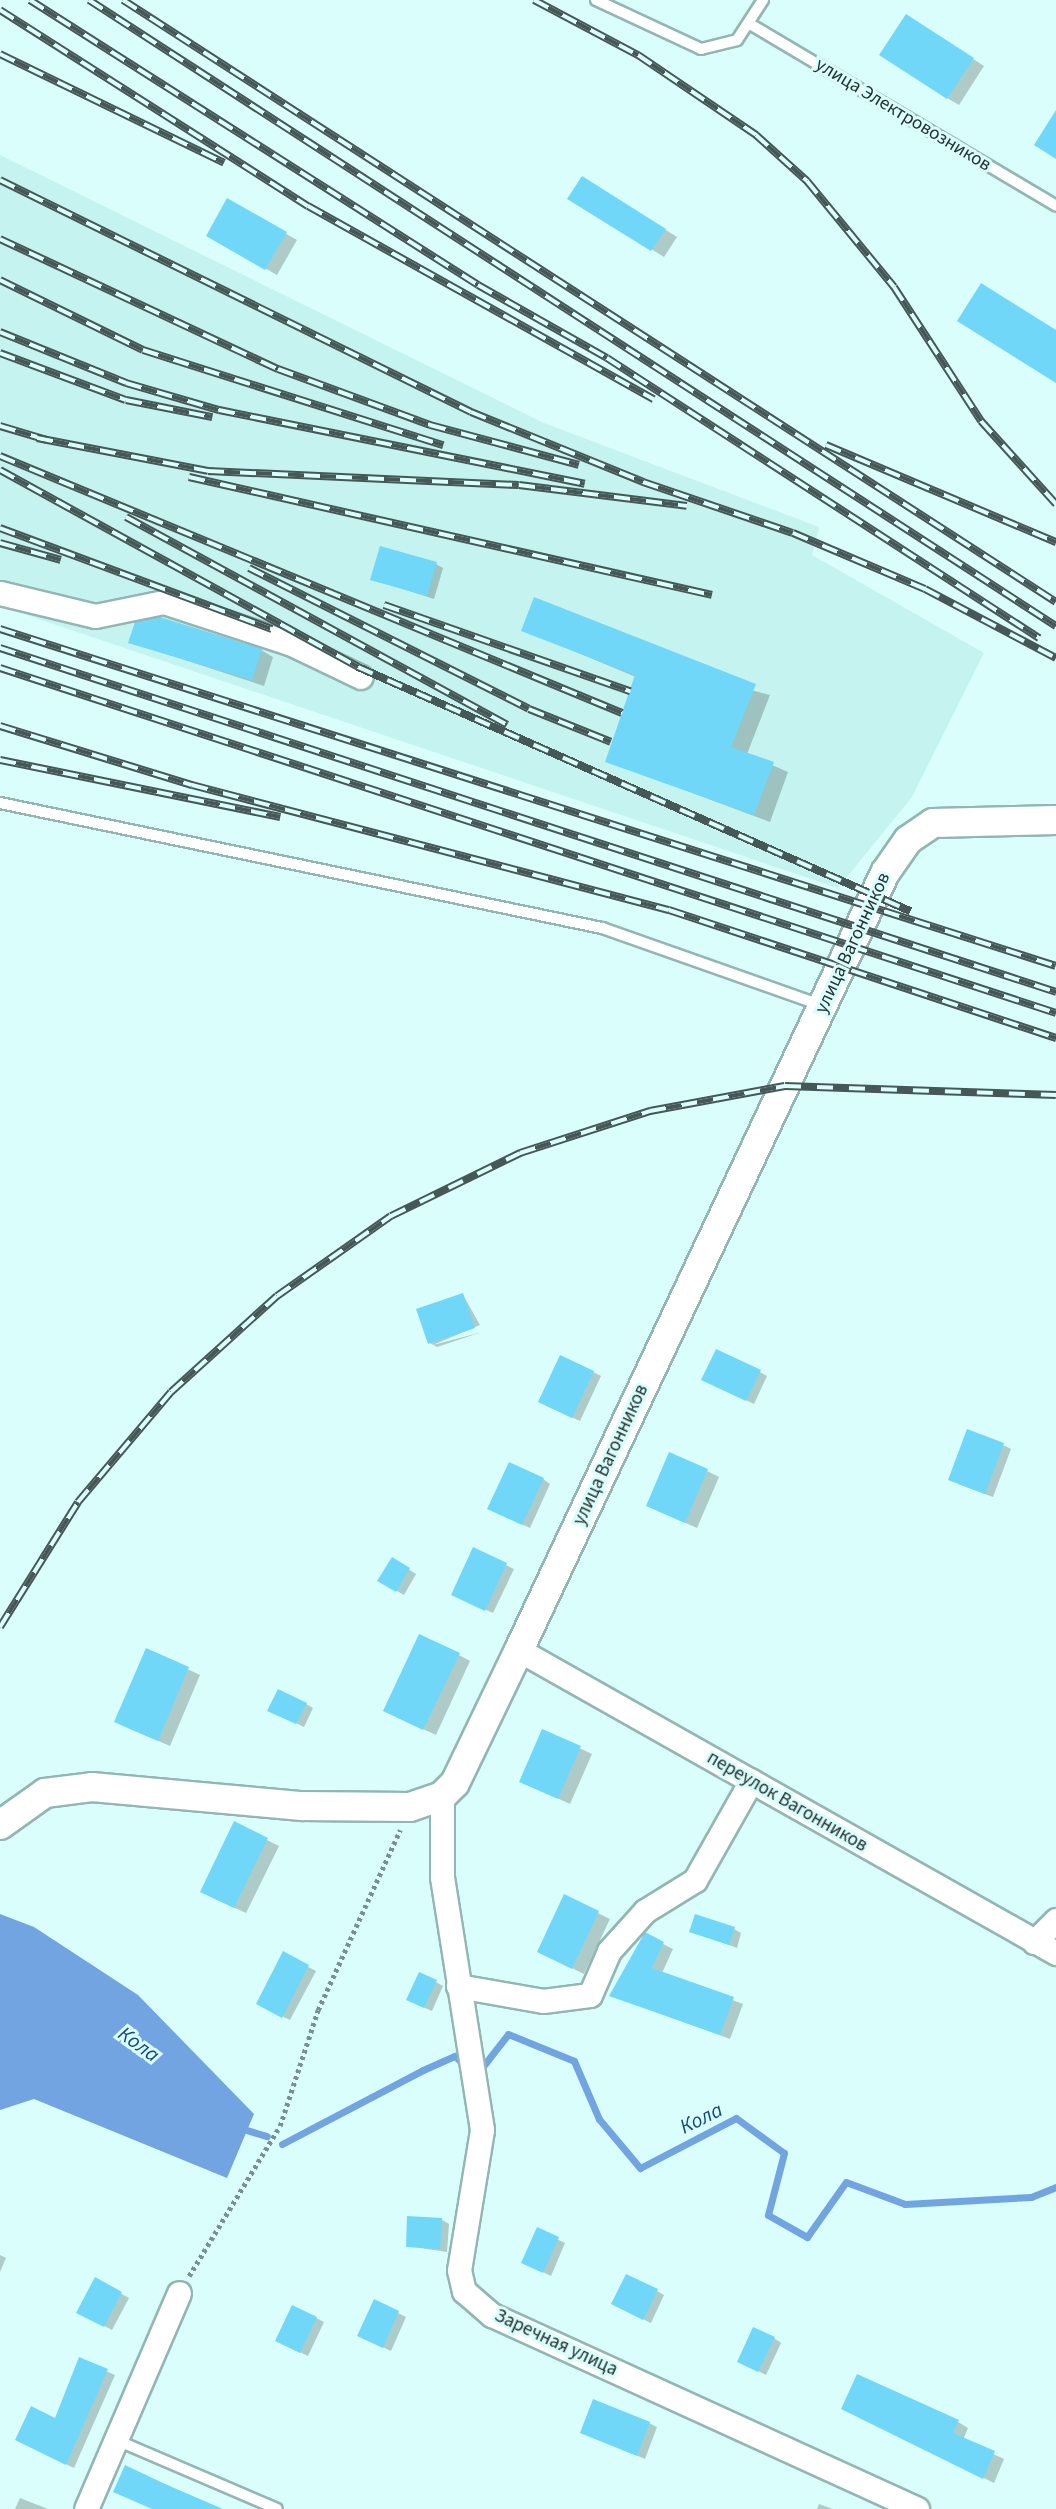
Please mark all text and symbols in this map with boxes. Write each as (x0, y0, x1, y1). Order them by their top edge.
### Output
street label: улица Электровозников (811, 53, 995, 177)
street label: улица Вагонников (810, 869, 896, 1017)
street label: улица Вагонников (568, 1381, 654, 1529)
street label: переулок Вагонников (703, 1747, 871, 1857)
water label: Кола (114, 2021, 164, 2067)
water label: Кола (675, 2097, 727, 2139)
street label: Заречная улица (491, 2304, 621, 2382)

